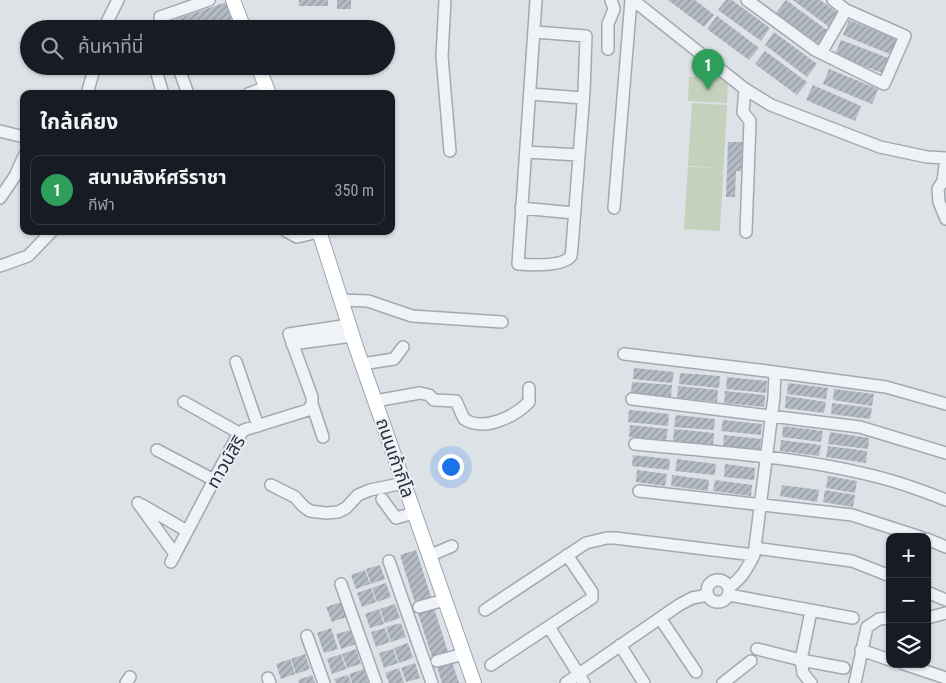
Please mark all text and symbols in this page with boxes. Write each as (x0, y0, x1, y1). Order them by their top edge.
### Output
search box (20, 20, 395, 75)
icon: search (38, 34, 66, 62)
text: ค้นหาที่นี่ (78, 35, 143, 58)
pin: 1 (692, 49, 724, 90)
text: ใกล้เคียง (40, 110, 118, 134)
text: สนามสิงห์ศรีราชา (88, 166, 226, 189)
text: 1 (53, 181, 61, 200)
text: 350 m (335, 181, 374, 200)
text: กีฬา (88, 195, 115, 214)
street label: ถนนเก้ากิโล (372, 415, 419, 500)
street label: ทาวน์สิริ (202, 432, 249, 492)
your location (438, 454, 464, 480)
map controls (886, 533, 931, 668)
button: + (886, 533, 931, 578)
button: − (886, 578, 931, 623)
button: layers (886, 623, 931, 668)

